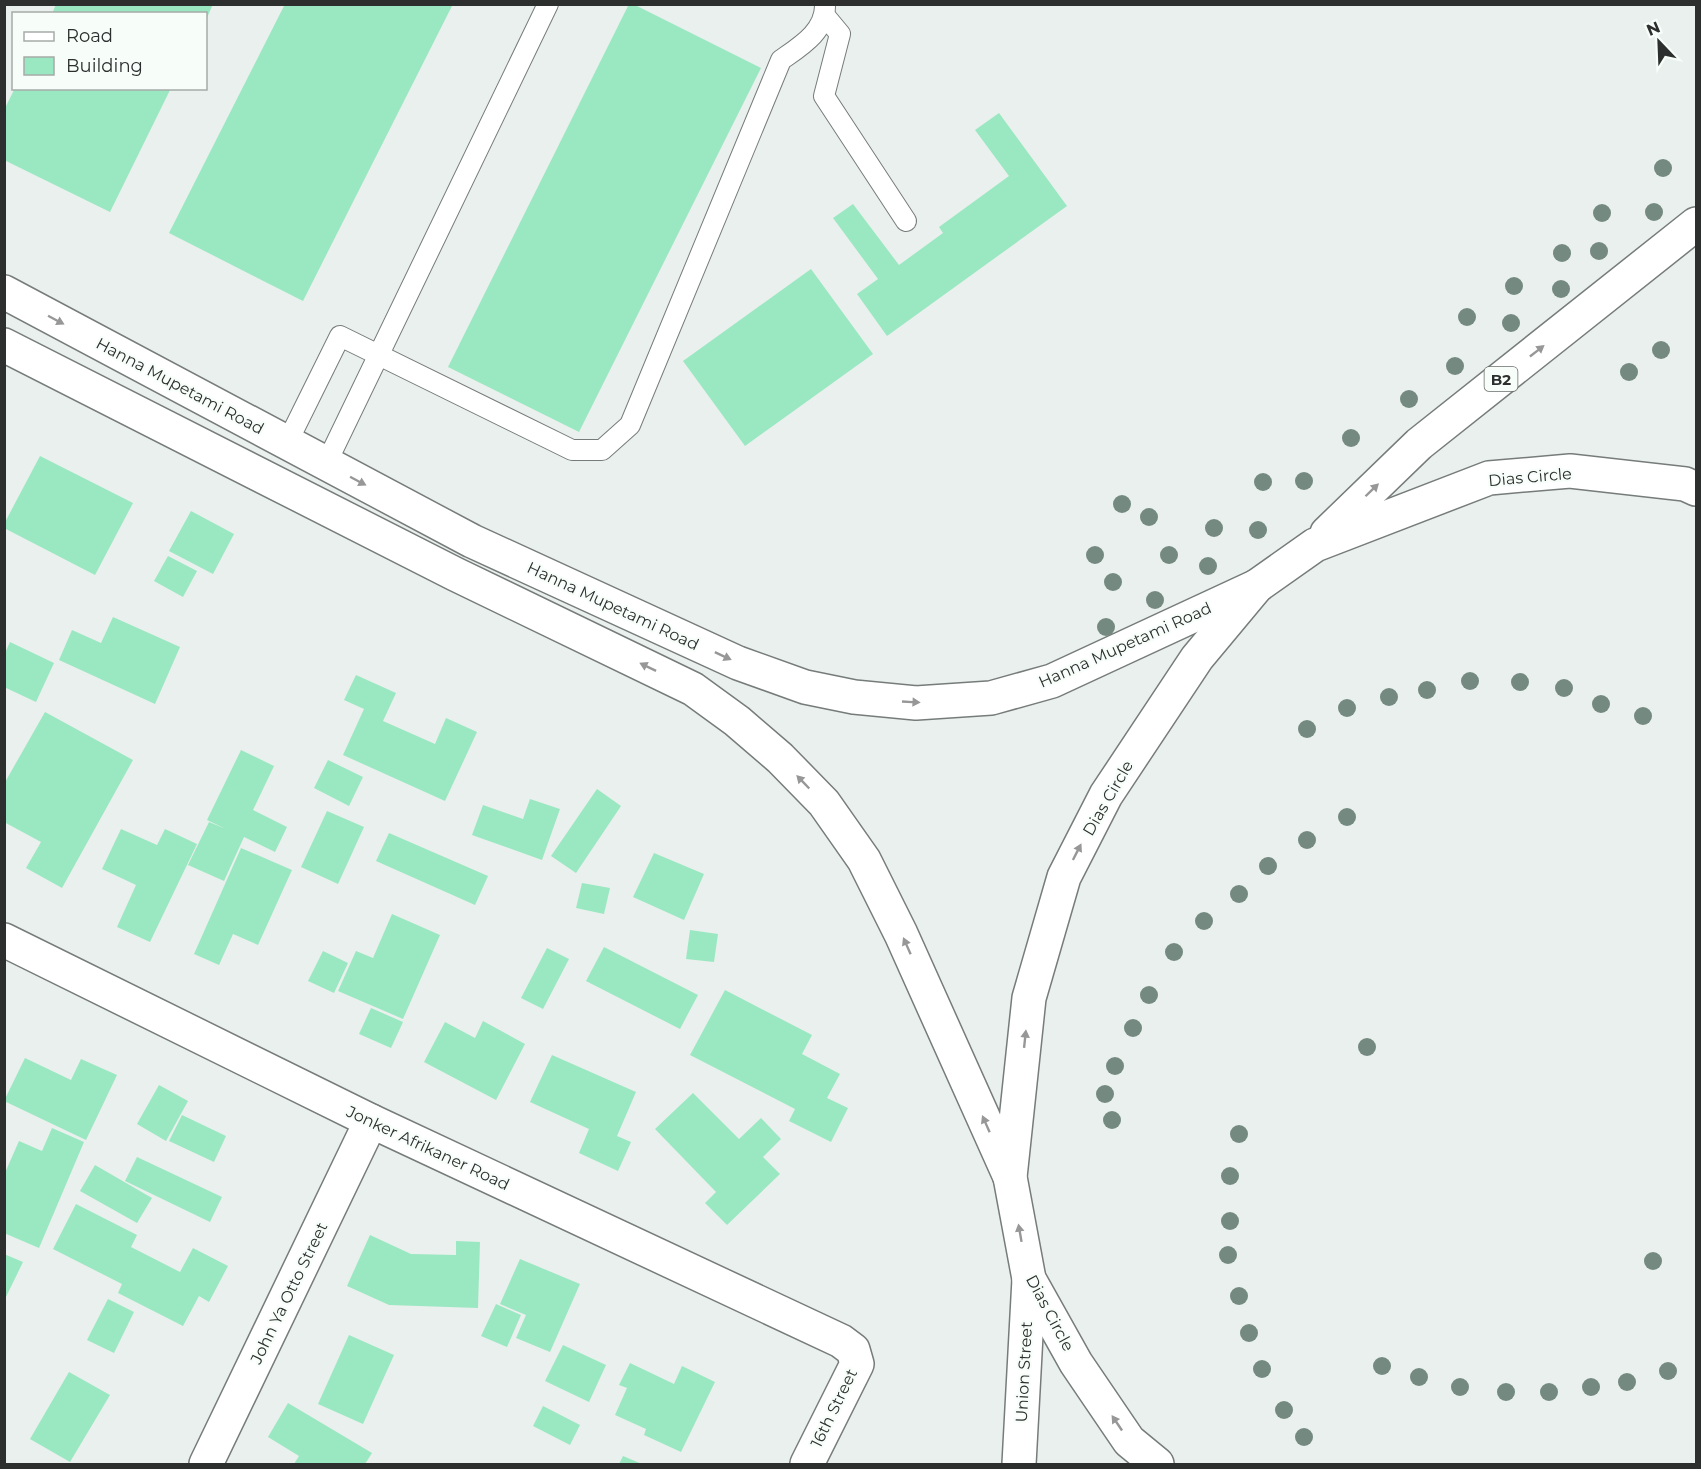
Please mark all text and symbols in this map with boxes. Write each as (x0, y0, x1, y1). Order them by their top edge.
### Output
legend (12, 12, 207, 90)
north arrow (1629, 12, 1689, 72)
text: N (1644, 17, 1663, 40)
text: Road (66, 25, 113, 47)
text: Building (66, 55, 143, 77)
one-way arrow (48, 315, 65, 325)
street label: Hanna Mupetami Road (93, 334, 267, 438)
one-way arrow (1529, 345, 1544, 357)
road number: B2 (1484, 367, 1518, 391)
street label: Dias Circle (1487, 464, 1573, 490)
one-way arrow (350, 476, 367, 486)
one-way arrow (1364, 483, 1378, 497)
street label: Hanna Mupetami Road (524, 558, 702, 654)
street label: Hanna Mupetami Road (1036, 598, 1214, 692)
one-way arrow (714, 651, 731, 660)
one-way arrow (639, 662, 656, 672)
one-way arrow (901, 698, 920, 707)
street label: Dias Circle (1079, 757, 1137, 839)
one-way arrow (797, 776, 811, 790)
one-way arrow (1072, 844, 1082, 861)
one-way arrow (902, 936, 912, 954)
one-way arrow (1020, 1030, 1030, 1049)
street label: Jonker Afrikaner Road (343, 1101, 513, 1194)
one-way arrow (981, 1115, 990, 1133)
street label: John Ya Otto Street (246, 1219, 332, 1368)
one-way arrow (1015, 1223, 1024, 1242)
street label: Dias Circle (1022, 1272, 1078, 1354)
street label: Union Street (1012, 1320, 1036, 1423)
street label: 16th Street (807, 1365, 861, 1451)
one-way arrow (1111, 1415, 1123, 1431)

